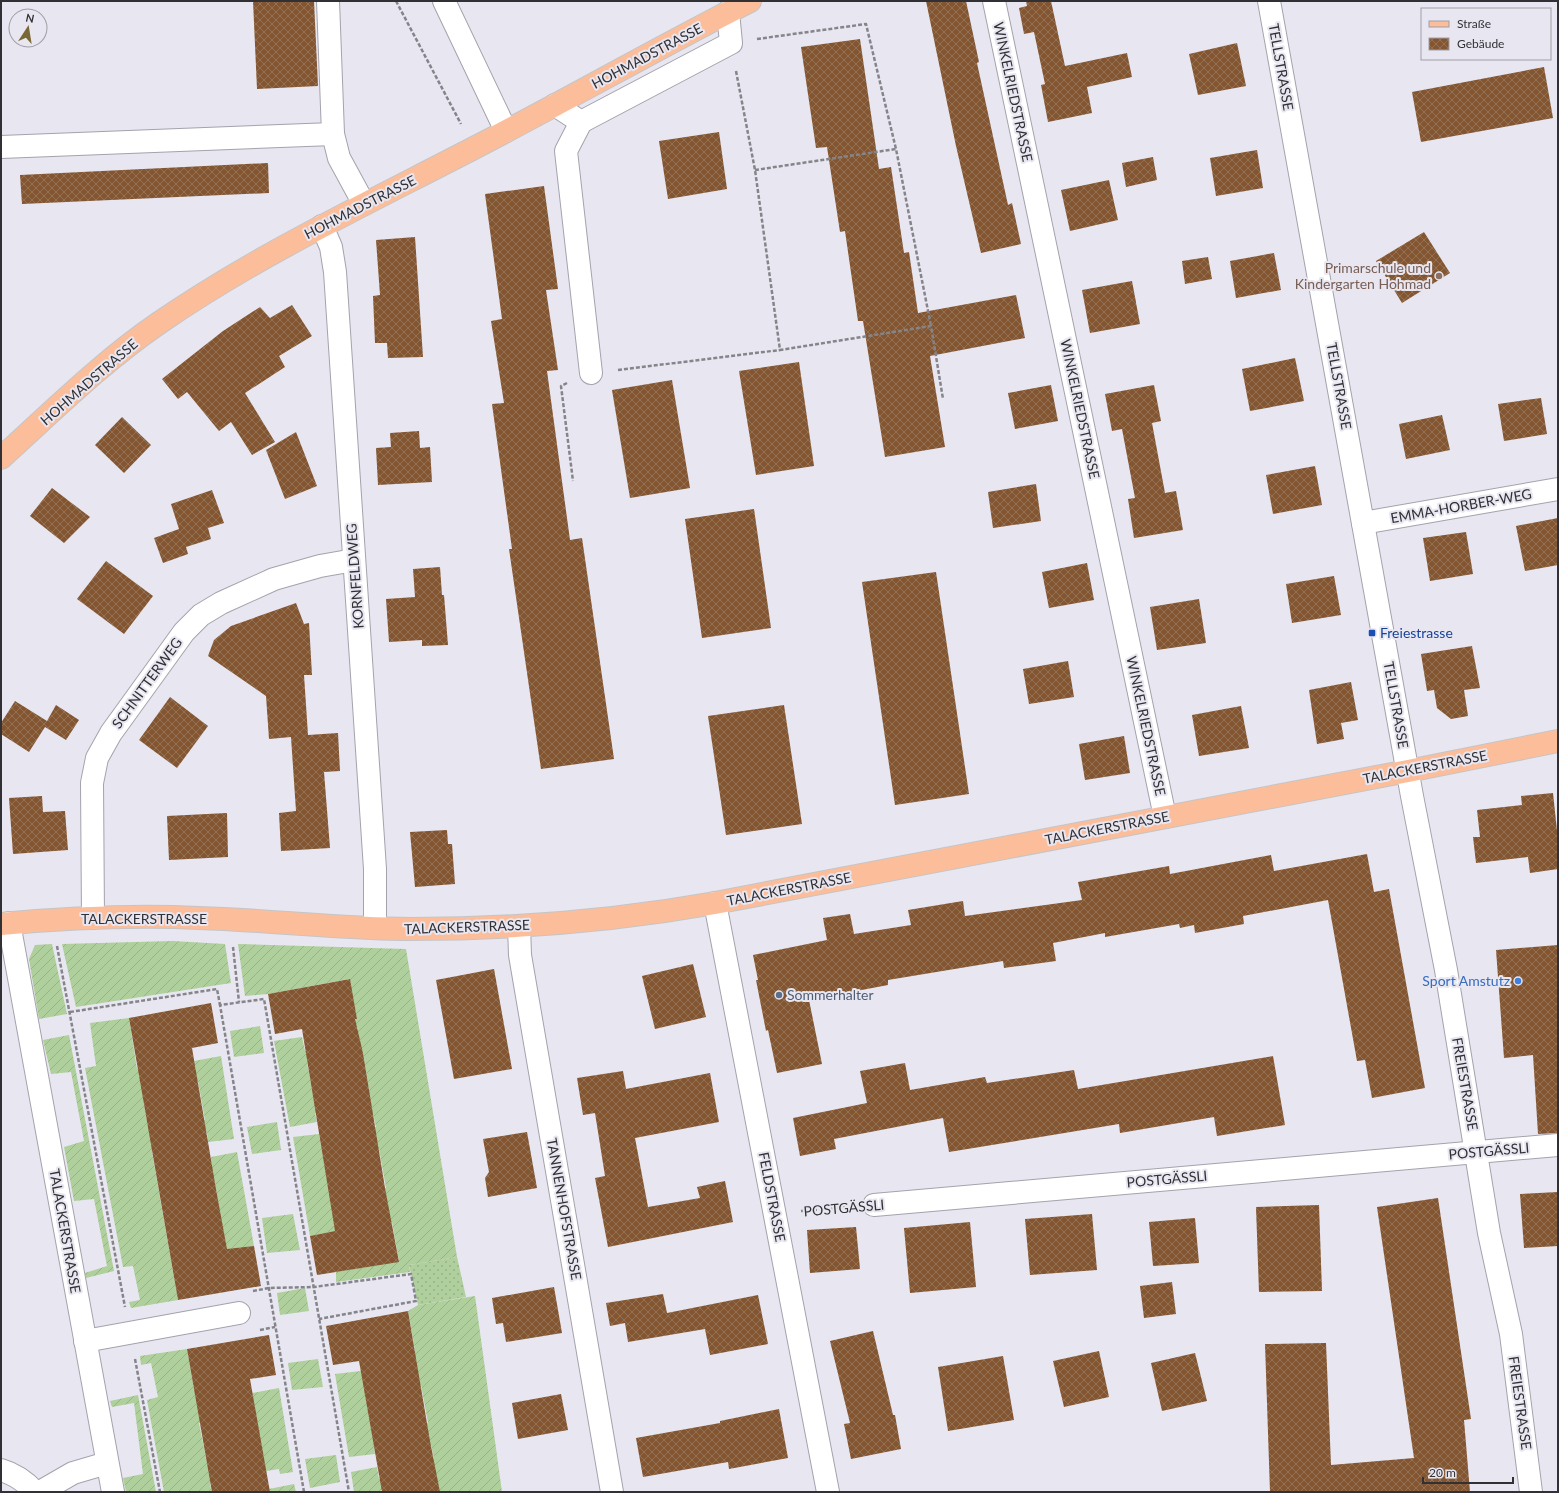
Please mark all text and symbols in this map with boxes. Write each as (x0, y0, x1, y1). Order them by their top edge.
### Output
north arrow (8, 8, 48, 48)
legend (1421, 8, 1551, 60)
text: N (25, 10, 36, 25)
text: Straße (1457, 16, 1491, 31)
street label: HOHMADSTRASSE (588, 19, 705, 92)
street label: WINKELRIEDSTRASSE (990, 20, 1037, 163)
street label: TELLSTRASSE (1265, 22, 1298, 112)
text: Gebäude (1457, 36, 1504, 51)
street label: HOHMADSTRASSE (301, 171, 418, 242)
place label: Primarschule und Kindergarten Hohmad (1295, 259, 1431, 292)
marker: Primarschule und Kindergarten Hohmad (1434, 271, 1444, 281)
street label: HOHMADSTRASSE (37, 335, 141, 428)
street label: WINKELRIEDSTRASSE (1057, 337, 1104, 480)
street label: TELLSTRASSE (1323, 341, 1356, 431)
street label: EMMA-HORBER-WEG (1389, 485, 1533, 526)
street label: KORNFELDWEG (342, 523, 367, 629)
place label: Freiestrasse (1380, 624, 1453, 641)
marker: Freiestrasse (1367, 628, 1377, 638)
street label: SCHNITTERWEG (108, 634, 185, 731)
street label: WINKELRIEDSTRASSE (1123, 654, 1170, 797)
street label: TELLSTRASSE (1380, 660, 1413, 750)
street label: TALACKERSTRASSE (1361, 746, 1488, 787)
street label: TALACKERSTRASSE (1043, 807, 1170, 848)
street label: TALACKERSTRASSE (725, 868, 852, 909)
street label: TALACKERSTRASSE (81, 910, 207, 927)
street label: TALACKERSTRASSE (404, 916, 530, 937)
place label: Sport Amstutz (1422, 972, 1510, 989)
marker: Sport Amstutz (1513, 976, 1523, 986)
place label: Sommerhalter (787, 986, 874, 1003)
marker: Sommerhalter (774, 990, 784, 1000)
street label: FREIESTRASSE (1449, 1036, 1482, 1132)
street label: TANNENHOFSTRASSE (544, 1137, 585, 1281)
street label: POSTGÄSSLI (1448, 1139, 1530, 1162)
street label: FELDSTRASSE (755, 1151, 790, 1243)
street label: TALACKERSTRASSE (46, 1167, 85, 1294)
street label: POSTGÄSSLI (1126, 1167, 1208, 1190)
street label: POSTGÄSSLI (803, 1196, 885, 1219)
street label: FREIESTRASSE (1506, 1355, 1535, 1451)
scale bar (1423, 1459, 1513, 1485)
text: 20 m (1429, 1465, 1456, 1480)

